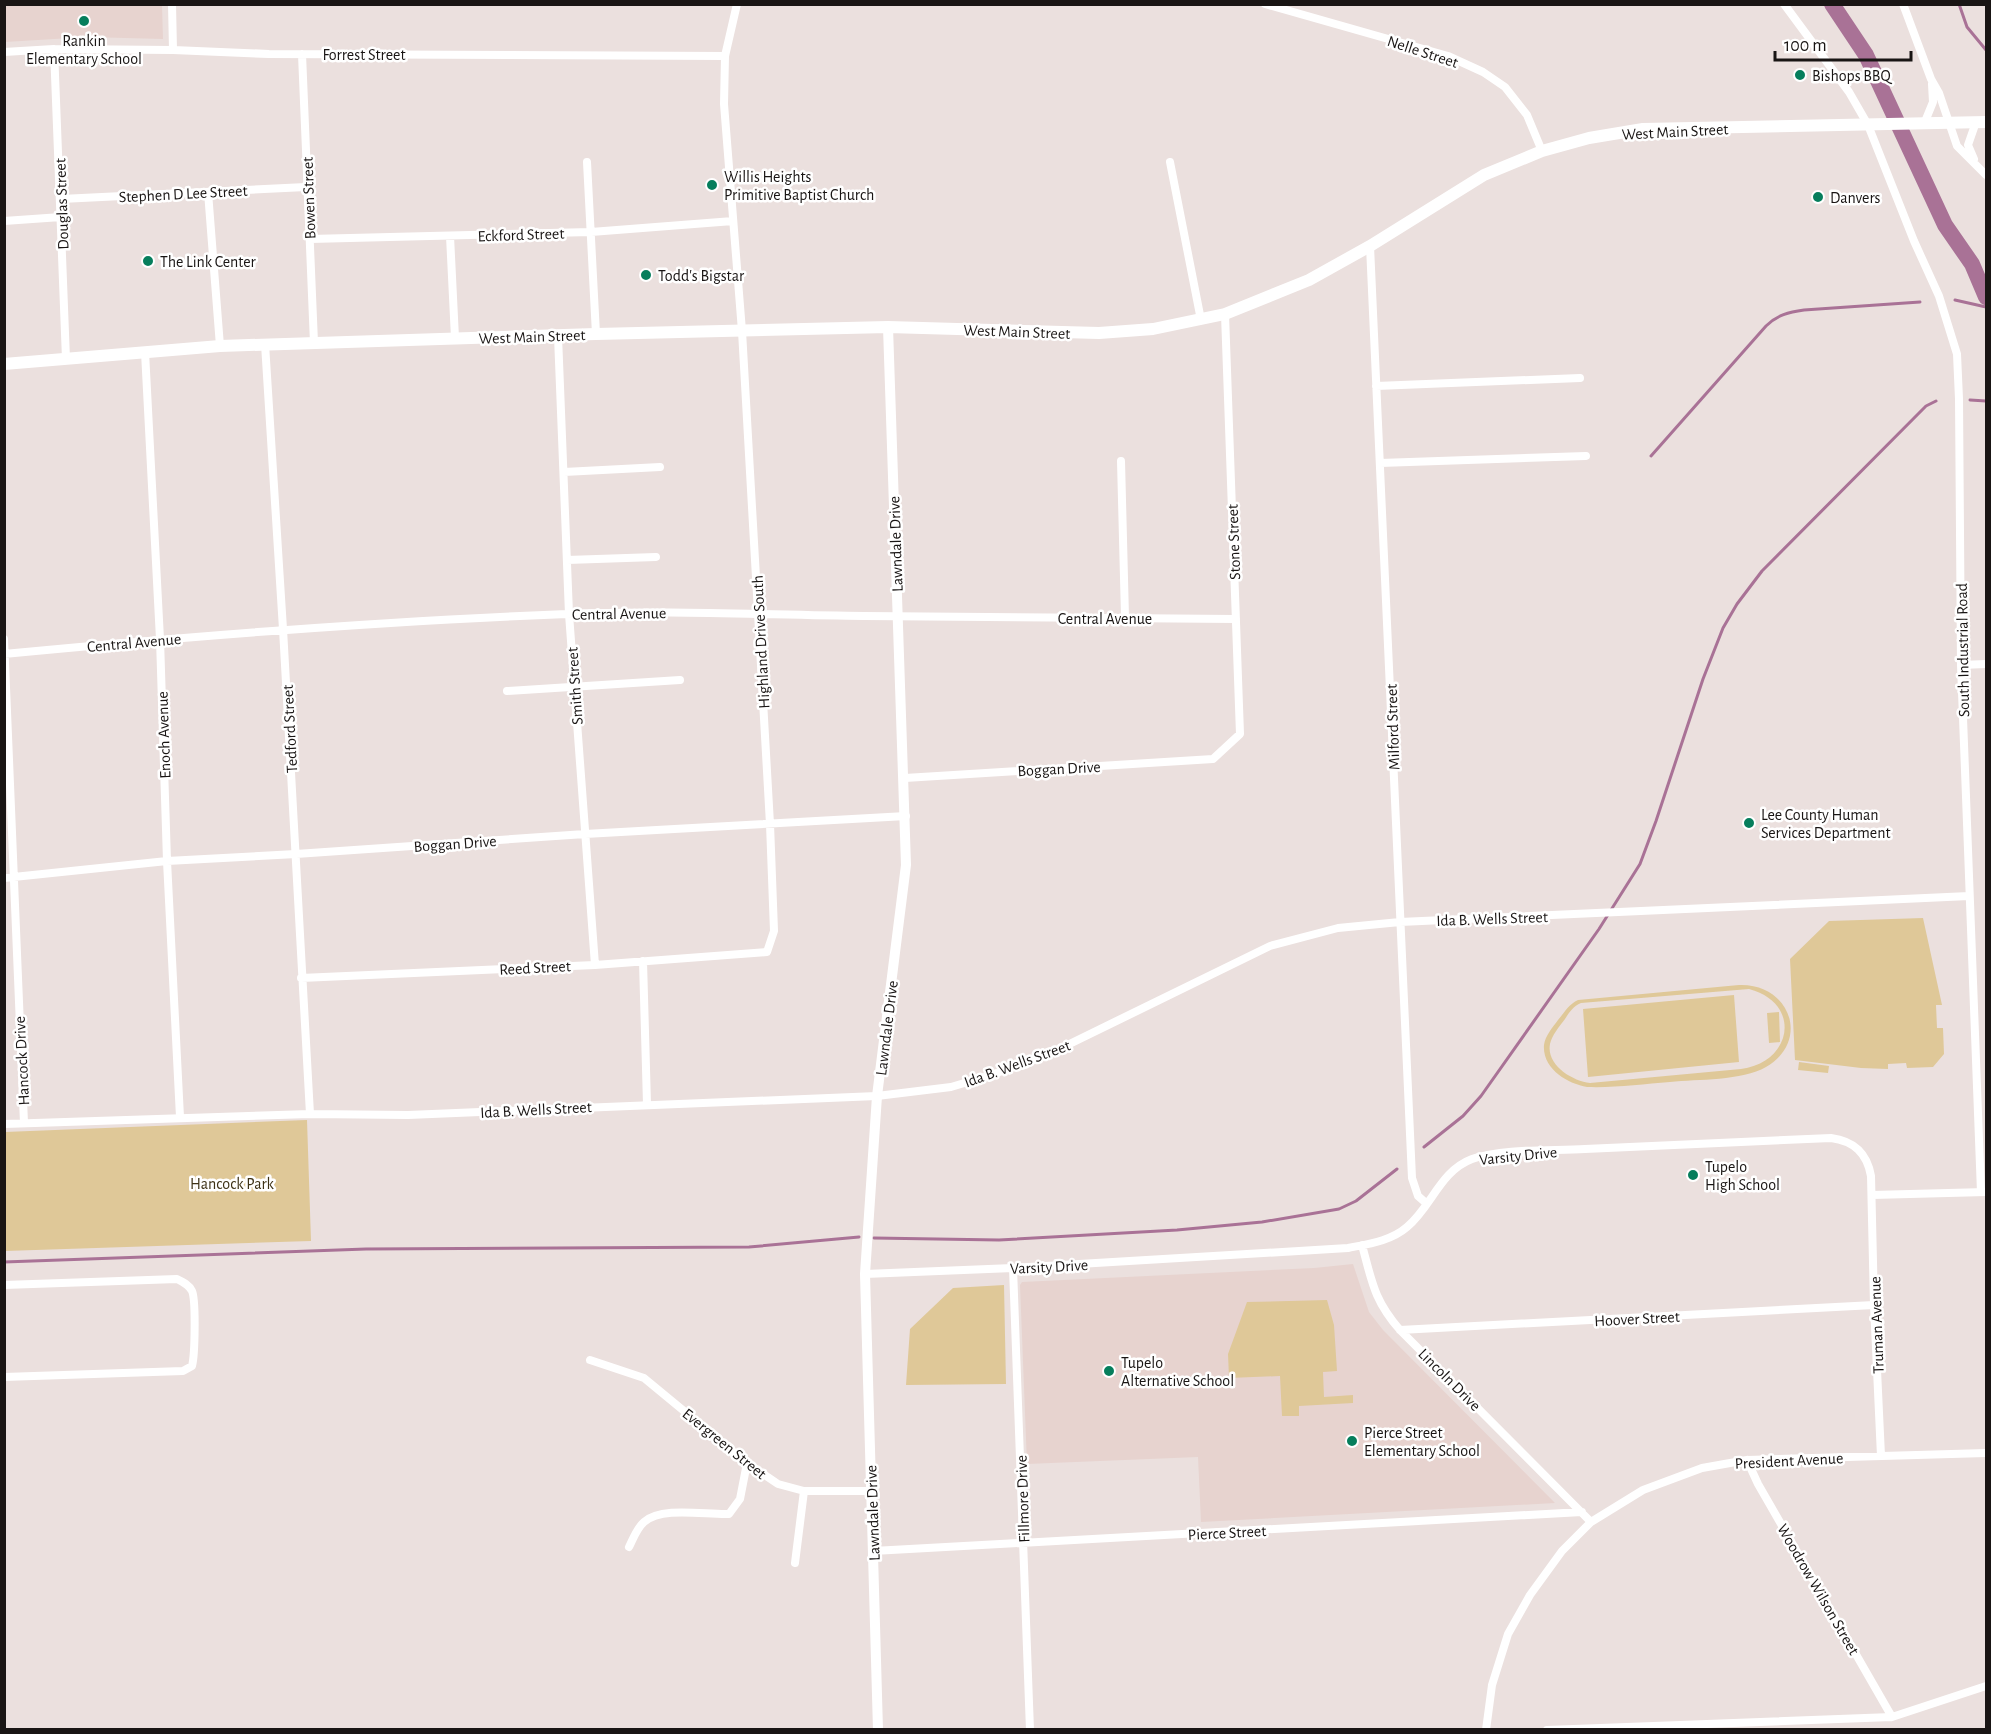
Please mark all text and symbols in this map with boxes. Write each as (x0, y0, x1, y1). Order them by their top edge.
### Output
marker: Rankin Elementary School (77, 14, 91, 28)
scale bar (1775, 24, 1912, 62)
place label: Rankin Elementary School (26, 33, 142, 68)
street label: Nelle Street (1385, 33, 1460, 71)
text: 100 m (1784, 37, 1827, 55)
street label: Forrest Street (322, 47, 406, 63)
marker: Bishops BBQ (1793, 68, 1807, 82)
place label: Bishops BBQ (1812, 68, 1892, 85)
street label: West Main Street (1621, 121, 1729, 143)
street label: Bowen Street (300, 156, 318, 240)
street label: Douglas Street (52, 158, 72, 250)
place label: Willis Heights Primitive Baptist Church (724, 169, 874, 203)
marker: Willis Heights Primitive Baptist Church (705, 178, 719, 192)
street label: Stephen D Lee Street (118, 183, 248, 205)
marker: Danvers (1811, 190, 1825, 204)
place label: Danvers (1830, 190, 1881, 206)
street label: Eckford Street (477, 225, 565, 245)
marker: The Link Center (141, 254, 155, 268)
place label: The Link Center (160, 254, 257, 270)
marker: Todd's Bigstar (639, 268, 653, 282)
place label: Todd's Bigstar (658, 268, 745, 284)
street label: West Main Street (963, 322, 1071, 342)
street label: West Main Street (478, 327, 586, 347)
street label: Lawndale Drive (886, 496, 906, 592)
street label: Stone Street (1225, 504, 1243, 580)
street label: Highland Drive South (750, 575, 772, 709)
street label: South Industrial Road (1954, 583, 1972, 717)
street label: Central Avenue (572, 605, 666, 623)
street label: Central Avenue (1058, 611, 1152, 627)
street label: Central Avenue (86, 631, 182, 655)
street label: Smith Street (564, 647, 586, 725)
street label: Milford Street (1383, 683, 1403, 770)
street label: Tedford Street (280, 684, 300, 774)
street label: Enoch Avenue (154, 691, 174, 779)
street label: Boggan Drive (1017, 759, 1101, 779)
place label: Lee County Human Services Department (1761, 807, 1891, 841)
marker: Lee County Human Services Department (1742, 816, 1756, 830)
street label: Boggan Drive (413, 833, 497, 855)
street label: Ida B. Wells Street (1436, 909, 1548, 929)
street label: Reed Street (499, 958, 571, 978)
street label: Lawndale Drive (873, 980, 901, 1077)
street label: Hancock Drive (12, 1016, 32, 1106)
street label: Ida B. Wells Street (962, 1037, 1073, 1091)
street label: Ida B. Wells Street (480, 1099, 592, 1121)
street label: Varsity Drive (1478, 1144, 1558, 1169)
place label: Tupelo High School (1705, 1159, 1780, 1193)
marker: Tupelo High School (1686, 1168, 1700, 1182)
park label: Hancock Park (190, 1176, 275, 1192)
street label: Varsity Drive (1010, 1257, 1089, 1278)
street label: Truman Avenue (1867, 1276, 1887, 1374)
street label: Hoover Street (1594, 1309, 1680, 1329)
street label: Lincoln Drive (1415, 1345, 1484, 1414)
place label: Tupelo Alternative School (1121, 1355, 1234, 1389)
marker: Tupelo Alternative School (1102, 1364, 1116, 1378)
street label: Evergreen Street (679, 1405, 769, 1482)
place label: Pierce Street Elementary School (1364, 1425, 1480, 1460)
marker: Pierce Street Elementary School (1345, 1434, 1359, 1448)
street label: President Avenue (1734, 1450, 1844, 1472)
street label: Fillmore Drive (1013, 1455, 1033, 1543)
street label: Lawndale Drive (863, 1465, 883, 1561)
street label: Woodrow Wilson Street (1774, 1521, 1862, 1658)
street label: Pierce Street (1187, 1523, 1267, 1543)

